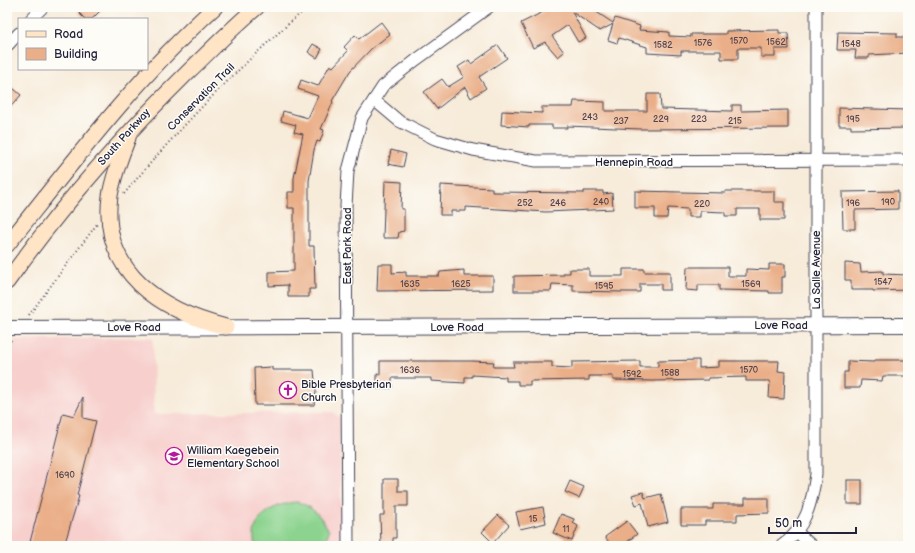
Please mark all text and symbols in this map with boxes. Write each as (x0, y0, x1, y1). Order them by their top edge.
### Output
legend (18, 18, 148, 70)
text: Road (54, 27, 83, 42)
house number: 1570 (730, 36, 748, 47)
house number: 1562 (766, 37, 786, 48)
house number: 1576 (694, 38, 713, 49)
house number: 1548 (841, 39, 861, 50)
house number: 1582 (653, 40, 673, 51)
text: Building (54, 47, 98, 62)
street label: Conservation Trail (165, 61, 237, 133)
street label: South Parkway (95, 106, 153, 168)
house number: 243 (582, 112, 599, 123)
house number: 229 (653, 114, 669, 125)
house number: 223 (691, 114, 707, 125)
house number: 195 (846, 114, 860, 125)
house number: 237 (613, 116, 629, 127)
house number: 215 (728, 116, 742, 127)
street label: Hennepin Road (595, 156, 673, 169)
house number: 240 (593, 197, 609, 208)
house number: 190 (881, 197, 895, 208)
house number: 252 (517, 198, 534, 209)
house number: 246 (550, 198, 567, 209)
house number: 196 (846, 198, 861, 209)
house number: 220 (694, 199, 710, 210)
street label: East Park Road (341, 208, 354, 284)
street label: La Salle Avenue (810, 230, 823, 310)
house number: 1547 (874, 277, 893, 288)
house number: 1635 (400, 279, 420, 290)
house number: 1625 (451, 279, 471, 290)
house number: 1569 (741, 279, 761, 290)
house number: 1595 (595, 281, 614, 292)
street label: Love Road (754, 319, 808, 332)
street label: Love Road (107, 321, 161, 334)
street label: Love Road (430, 321, 484, 334)
house number: 1636 (400, 365, 421, 376)
house number: 1570 (740, 365, 758, 376)
house number: 1588 (660, 368, 680, 379)
house number: 1592 (622, 369, 642, 380)
place label: Bible Presbyterian Church (301, 378, 391, 404)
church icon: Bible Presbyterian Church (278, 380, 298, 400)
place label: William Kaegebein Elementary School (187, 444, 279, 470)
school or university icon: William Kaegebein Elementary School (164, 446, 184, 466)
house number: 1690 (55, 470, 75, 481)
scale bar (769, 509, 856, 535)
house number: 15 (529, 514, 537, 525)
text: 50 m (775, 516, 802, 531)
house number: 11 (563, 524, 569, 535)

